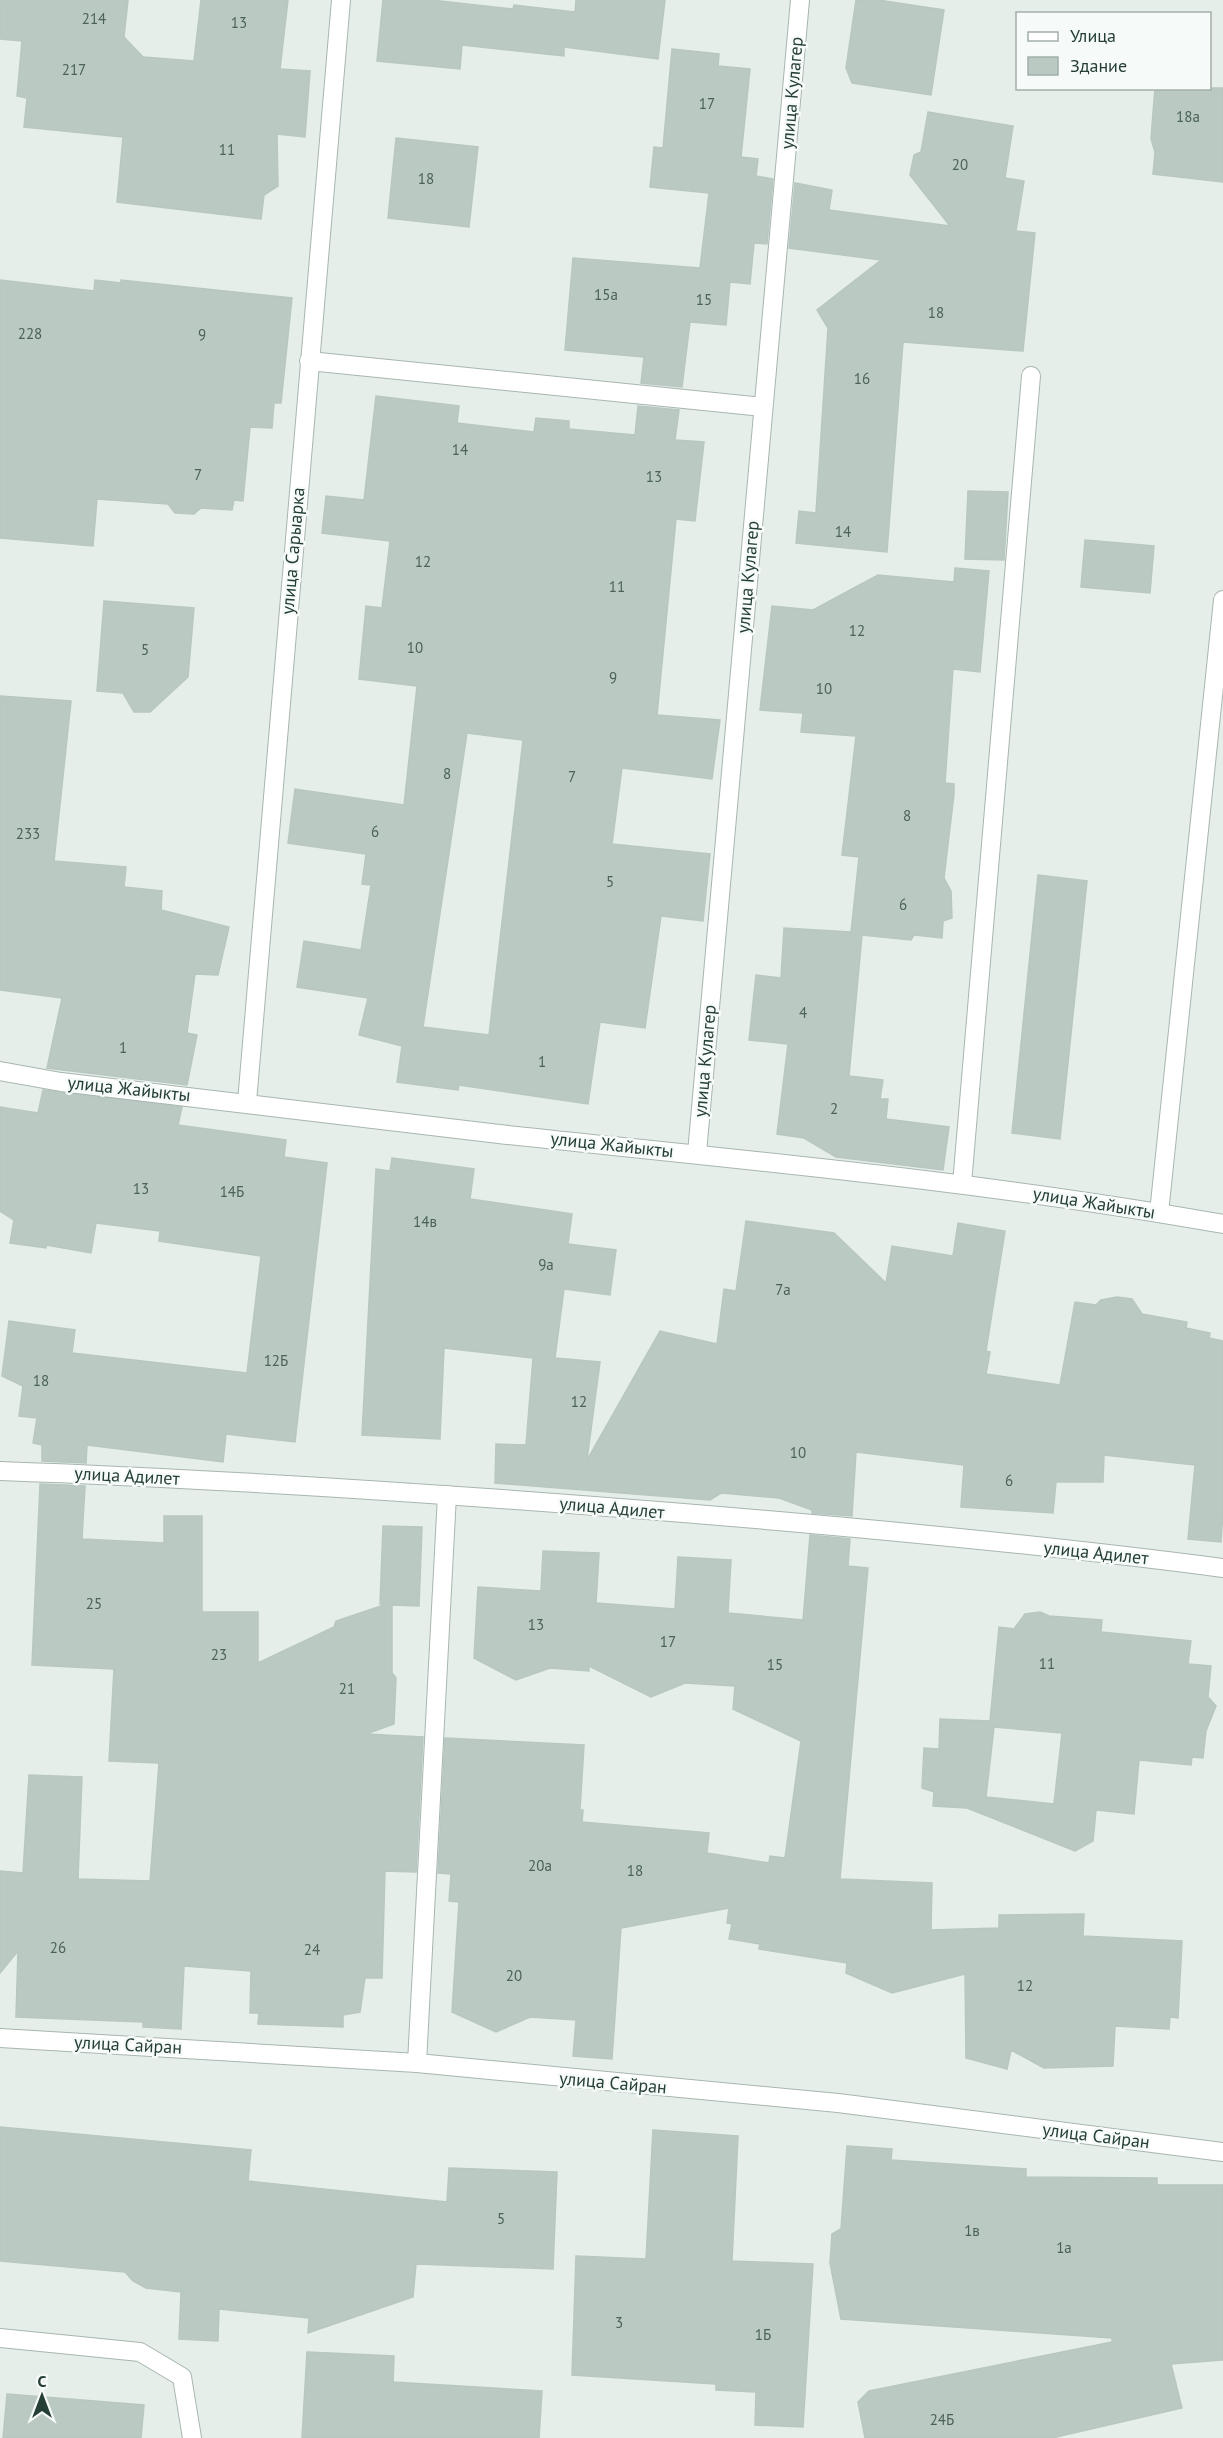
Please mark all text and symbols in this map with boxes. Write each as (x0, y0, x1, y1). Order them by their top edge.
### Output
house number: 214 (82, 9, 106, 28)
legend (1016, 12, 1211, 90)
house number: 13 (231, 13, 247, 32)
text: Улица (1070, 24, 1116, 47)
street label: улица Кулагер (775, 36, 808, 150)
text: Здание (1070, 54, 1127, 77)
house number: 217 (62, 60, 86, 79)
house number: 17 (699, 94, 715, 113)
house number: 18а (1176, 107, 1200, 126)
house number: 11 (219, 140, 235, 159)
house number: 20 (952, 155, 968, 174)
house number: 18 (418, 169, 434, 188)
house number: 15а (594, 285, 618, 304)
house number: 15 (696, 290, 712, 309)
house number: 18 (928, 303, 944, 322)
house number: 228 (18, 324, 42, 343)
house number: 9 (198, 325, 206, 344)
house number: 16 (854, 369, 870, 388)
house number: 14 (452, 440, 468, 459)
house number: 7 (194, 465, 202, 484)
house number: 13 (646, 467, 662, 486)
street label: улица Сарыарка (275, 486, 310, 616)
street label: улица Кулагер (731, 520, 764, 634)
house number: 14 (835, 522, 851, 541)
house number: 12 (415, 552, 431, 571)
house number: 11 (609, 577, 625, 596)
house number: 12 (849, 621, 865, 640)
house number: 10 (407, 638, 423, 657)
house number: 5 (141, 640, 149, 659)
house number: 9 (609, 668, 617, 687)
house number: 10 (816, 679, 832, 698)
house number: 8 (443, 764, 451, 783)
house number: 7 (568, 767, 576, 786)
house number: 8 (903, 806, 911, 825)
house number: 6 (371, 822, 379, 841)
house number: 233 (16, 824, 40, 843)
house number: 5 (606, 872, 614, 891)
house number: 6 (899, 895, 907, 914)
house number: 4 (799, 1003, 807, 1022)
street label: улица Кулагер (688, 1004, 721, 1118)
house number: 1 (119, 1038, 127, 1057)
house number: 1 (538, 1052, 546, 1071)
street label: улица Жайыкты (66, 1071, 192, 1106)
house number: 2 (830, 1099, 838, 1118)
street label: улица Жайыкты (549, 1127, 675, 1162)
house number: 13 (133, 1179, 149, 1198)
street label: улица Жайыкты (1031, 1181, 1157, 1224)
house number: 14Б (220, 1182, 244, 1201)
house number: 14в (413, 1212, 437, 1231)
house number: 9а (538, 1255, 554, 1274)
house number: 7а (775, 1280, 791, 1299)
house number: 12Б (264, 1351, 288, 1370)
house number: 18 (33, 1371, 49, 1390)
house number: 12 (571, 1392, 587, 1411)
house number: 10 (790, 1443, 806, 1462)
street label: улица Адилет (74, 1461, 181, 1490)
house number: 6 (1005, 1471, 1013, 1490)
street label: улица Адилет (559, 1491, 666, 1524)
street label: улица Адилет (1042, 1536, 1150, 1570)
house number: 25 (86, 1594, 102, 1613)
house number: 13 (528, 1615, 544, 1634)
house number: 17 (660, 1632, 676, 1651)
house number: 23 (211, 1645, 227, 1664)
house number: 11 (1039, 1654, 1055, 1673)
house number: 15 (767, 1655, 783, 1674)
house number: 21 (339, 1679, 355, 1698)
house number: 20а (528, 1856, 552, 1875)
house number: 18 (627, 1861, 643, 1880)
house number: 26 (50, 1938, 66, 1957)
house number: 24 (304, 1940, 320, 1959)
house number: 20 (506, 1966, 522, 1985)
house number: 12 (1017, 1976, 1033, 1995)
street label: улица Сайран (73, 2030, 183, 2059)
street label: улица Сайран (558, 2066, 668, 2099)
street label: улица Сайран (1041, 2118, 1151, 2154)
house number: 5 (497, 2209, 505, 2228)
house number: 1в (964, 2221, 980, 2240)
house number: 1а (1056, 2238, 1072, 2257)
house number: 3 (615, 2313, 623, 2332)
house number: 1Б (755, 2325, 771, 2344)
north arrow (12, 2366, 72, 2426)
text: С (38, 2371, 47, 2391)
house number: 24Б (930, 2410, 954, 2429)

